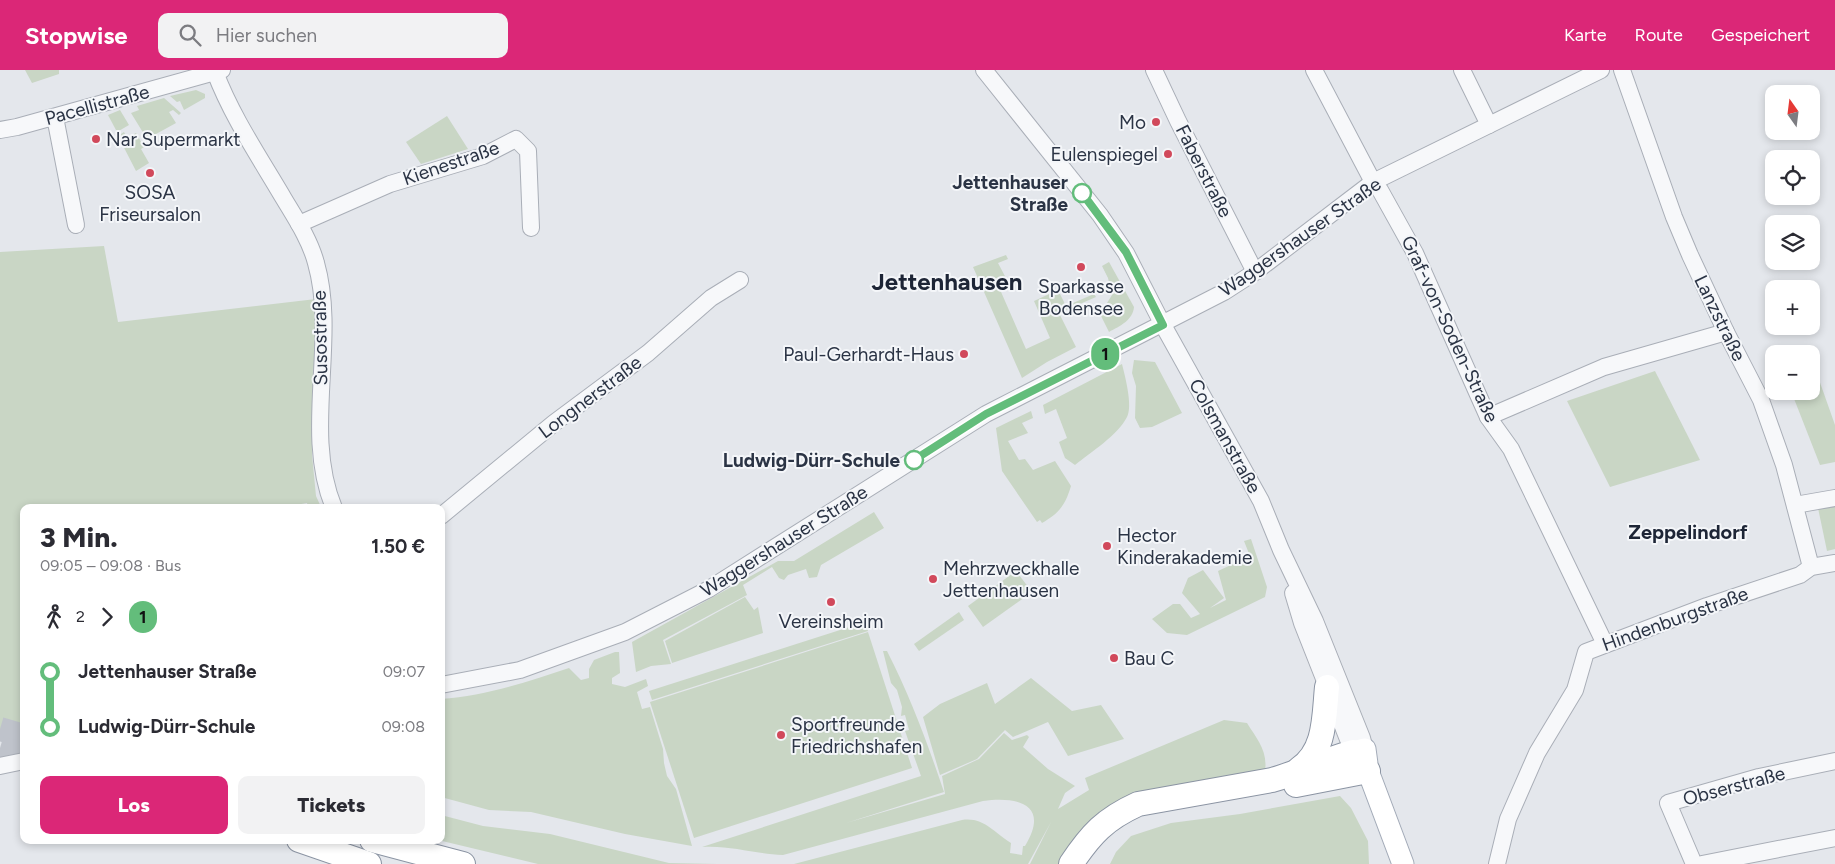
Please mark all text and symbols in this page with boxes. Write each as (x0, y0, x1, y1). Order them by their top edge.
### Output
search box (158, 13, 508, 58)
text: Stopwise (25, 21, 128, 50)
icon: search (176, 21, 204, 49)
text: Hier suchen (216, 24, 317, 47)
text: Karte (1564, 24, 1607, 46)
text: Route (1635, 24, 1683, 46)
text: Gespeichert (1711, 24, 1810, 46)
street label: Pacellistraße (42, 80, 152, 130)
north arrow (1765, 85, 1820, 140)
map controls (1765, 85, 1820, 400)
place label: Mo (1119, 111, 1146, 134)
marker: Mo (1150, 116, 1162, 128)
street label: Faberstraße (1171, 121, 1237, 221)
place label: Nar Supermarkt (106, 128, 240, 151)
marker: Nar Supermarkt (90, 133, 102, 145)
street label: Kienestraße (400, 136, 502, 190)
place label: Eulenspiegel (1050, 143, 1158, 166)
marker: Eulenspiegel (1162, 148, 1174, 160)
button: locate (1765, 150, 1820, 205)
marker: SOSA Friseursalon (144, 167, 156, 179)
place label: Jettenhauser Straße (952, 171, 1068, 216)
street label: Waggershauser Straße (1215, 172, 1385, 302)
place label: SOSA Friseursalon (99, 181, 201, 226)
marker: Jettenhauser Straße (1072, 183, 1092, 203)
button: layers (1765, 215, 1820, 270)
street label: Graf-von-Soden-Straße (1397, 232, 1503, 426)
marker: Sparkasse Bodensee (1075, 261, 1087, 273)
district label: Jettenhausen (872, 267, 1022, 296)
street label: Lanzstraße (1689, 271, 1751, 365)
place label: Sparkasse Bodensee (1038, 275, 1124, 320)
button: + (1765, 280, 1820, 335)
street label: Susostraße (308, 290, 332, 386)
line badge: 1 (1089, 338, 1121, 370)
place label: Paul-Gerhardt-Haus (783, 343, 954, 366)
text: 1 (1101, 343, 1109, 365)
button: − (1765, 345, 1820, 400)
marker: Paul-Gerhardt-Haus (958, 348, 970, 360)
street label: Longnerstraße (534, 351, 646, 443)
street label: Colsmanstraße (1184, 375, 1266, 497)
place label: Ludwig-Dürr-Schule (723, 449, 900, 472)
marker: Ludwig-Dürr-Schule (904, 450, 924, 470)
street label: Waggershauser Straße (696, 480, 872, 602)
text: 3 Min. (40, 520, 118, 554)
district label: Zeppelindorf (1628, 520, 1748, 544)
place label: Hector Kinderakademie (1117, 524, 1252, 569)
text: 1.50 € (371, 535, 425, 558)
marker: Hector Kinderakademie (1101, 540, 1113, 552)
text: 09:05 – 09:08 · Bus (40, 556, 181, 575)
place label: Mehrzweckhalle Jettenhausen (943, 557, 1079, 602)
marker: Mehrzweckhalle Jettenhausen (927, 573, 939, 585)
street label: Hindenburgstraße (1599, 582, 1751, 656)
marker: Vereinsheim (825, 596, 837, 608)
icon: walk (40, 603, 68, 631)
icon: forward (93, 603, 121, 631)
text: 1 (139, 606, 147, 628)
text: 2 (76, 607, 85, 626)
place label: Vereinsheim (779, 610, 884, 633)
place label: Bau C (1124, 647, 1175, 670)
marker: Bau C (1108, 652, 1120, 664)
text: Jettenhauser Straße (78, 660, 256, 683)
text: 09:07 (383, 662, 425, 681)
place label: Sportfreunde Friedrichshafen (791, 713, 922, 758)
text: Ludwig-Dürr-Schule (78, 715, 255, 738)
text: 09:08 (382, 717, 425, 736)
marker: Sportfreunde Friedrichshafen (775, 729, 787, 741)
street label: Obserstraße (1680, 761, 1788, 811)
button: Los (40, 776, 228, 834)
button: Tickets (238, 776, 425, 834)

